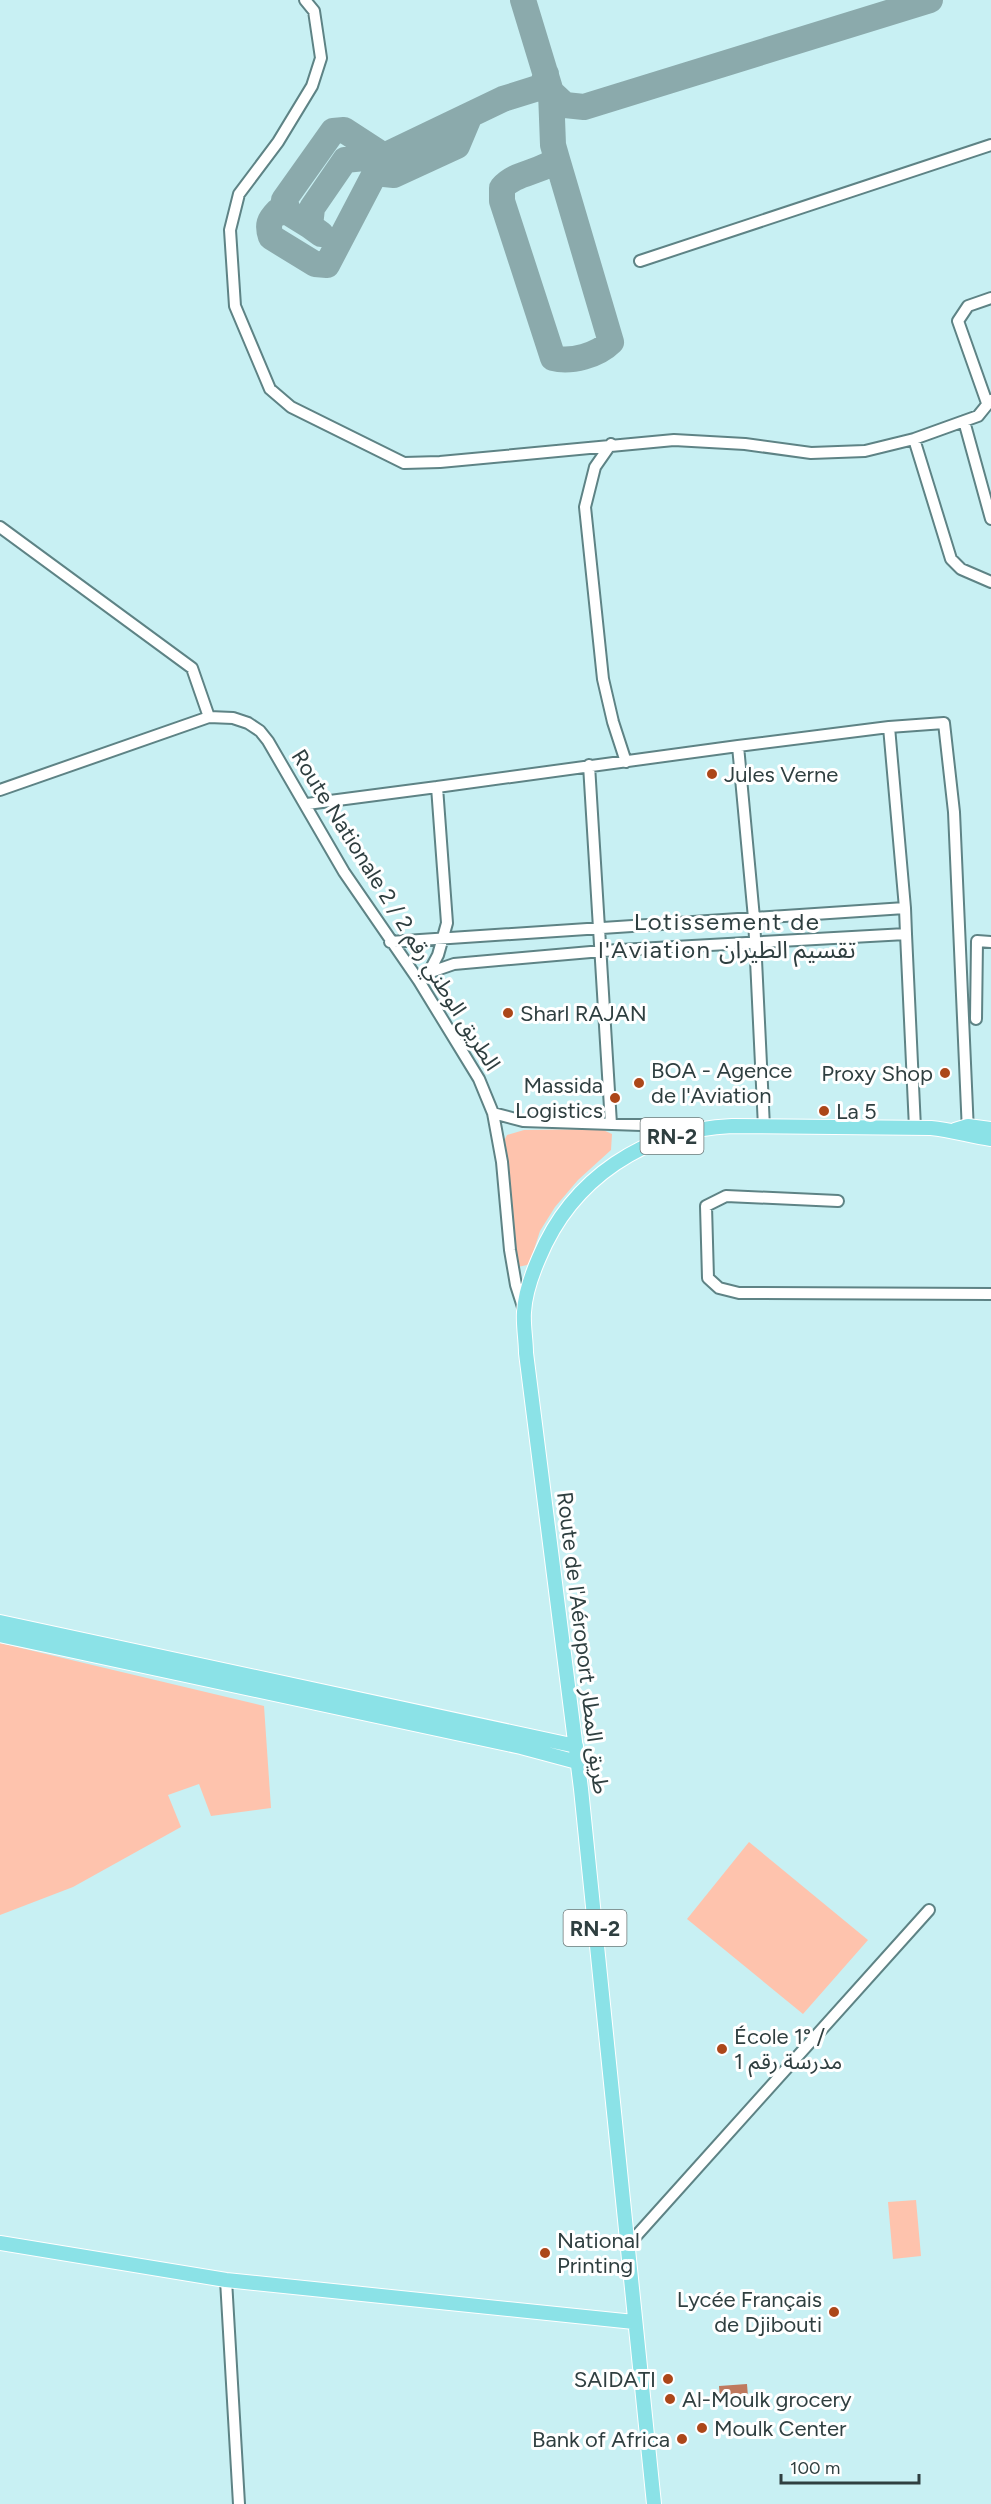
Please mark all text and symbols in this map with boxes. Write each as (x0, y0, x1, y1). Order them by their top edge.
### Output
street label: Route Nationale 2 / الطريق الوطني رقم 2 (283, 744, 506, 1077)
place label: Jules Verne (724, 761, 838, 788)
marker: Jules Verne (705, 767, 719, 781)
district label: Lotissement de l'Aviation تقسيم الطيران (598, 907, 856, 967)
place label: Sharl RAJAN (520, 1000, 647, 1027)
marker: Sharl RAJAN (501, 1006, 515, 1020)
place label: BOA - Agence de l'Aviation (651, 1057, 792, 1109)
place label: Proxy Shop (821, 1060, 933, 1087)
marker: Proxy Shop (938, 1066, 952, 1080)
place label: Massida Logistics (515, 1072, 603, 1124)
marker: BOA - Agence de l'Aviation (632, 1076, 646, 1090)
marker: Massida Logistics (608, 1091, 622, 1105)
place label: La 5 (836, 1098, 877, 1125)
marker: La 5 (817, 1104, 831, 1118)
road number: RN-2 (640, 1118, 704, 1154)
street label: Route de l'Aéroport طريق المطار (551, 1490, 615, 1796)
road number: RN-2 (564, 1910, 626, 1946)
place label: École 1° / مدرسة رقم 1 (734, 2023, 842, 2078)
marker: École 1° / مدرسة رقم 1 (715, 2042, 729, 2056)
place label: National Printing (557, 2227, 640, 2279)
marker: National Printing (538, 2246, 552, 2260)
place label: Lycée Français de Djibouti (677, 2286, 822, 2338)
marker: Lycée Français de Djibouti (827, 2305, 841, 2319)
place label: SAIDATI (574, 2366, 656, 2393)
marker: SAIDATI (661, 2372, 675, 2386)
place label: Al-Moulk grocery (682, 2386, 852, 2413)
marker: Al-Moulk grocery (663, 2392, 677, 2406)
place label: Moulk Center (714, 2415, 847, 2442)
marker: Moulk Center (695, 2421, 709, 2435)
place label: Bank of Africa (532, 2426, 670, 2453)
marker: Bank of Africa (675, 2432, 689, 2446)
scale bar (781, 2447, 919, 2485)
text: 100 m (790, 2457, 840, 2479)

